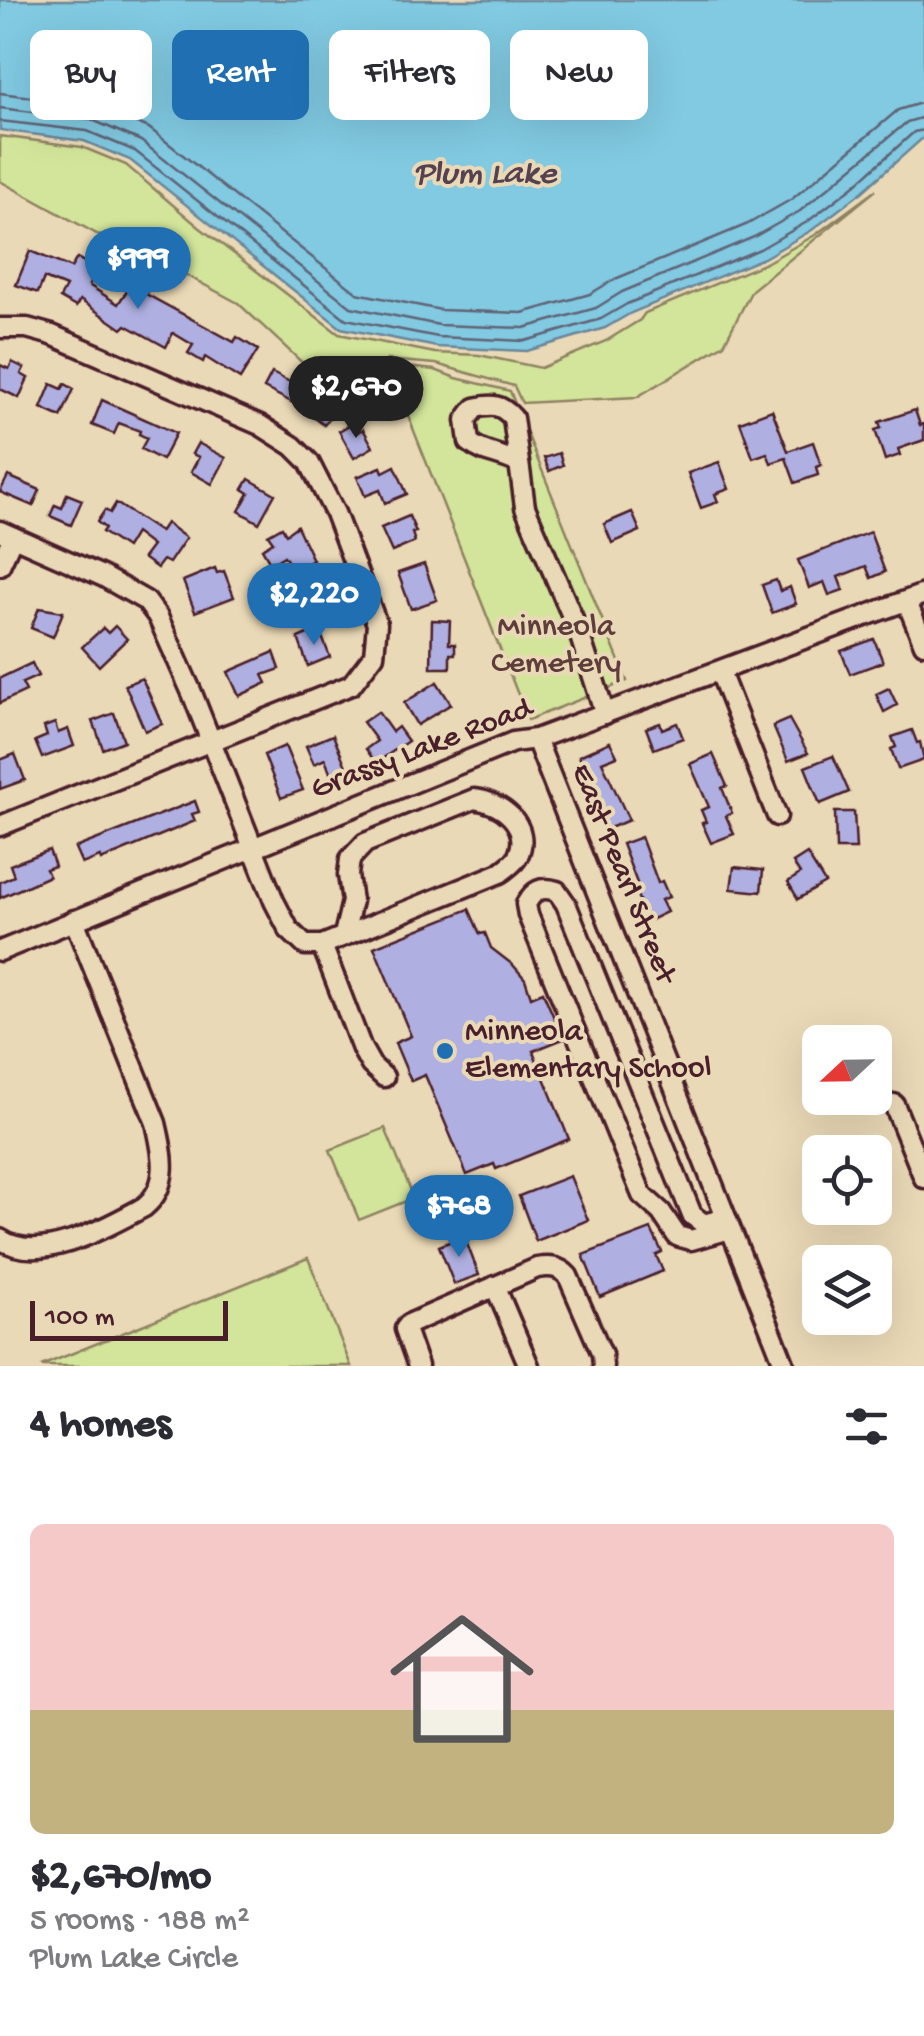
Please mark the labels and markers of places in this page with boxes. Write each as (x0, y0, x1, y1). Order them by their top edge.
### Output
pin: $999 (79, 227, 197, 312)
pin: $2,670 (275, 356, 437, 441)
pin: $2,220 (233, 563, 395, 648)
place label: Minneola Elementary School (465, 1014, 712, 1089)
marker: Minneola Elementary School (434, 1040, 456, 1062)
pin: $768 (400, 1175, 518, 1260)

